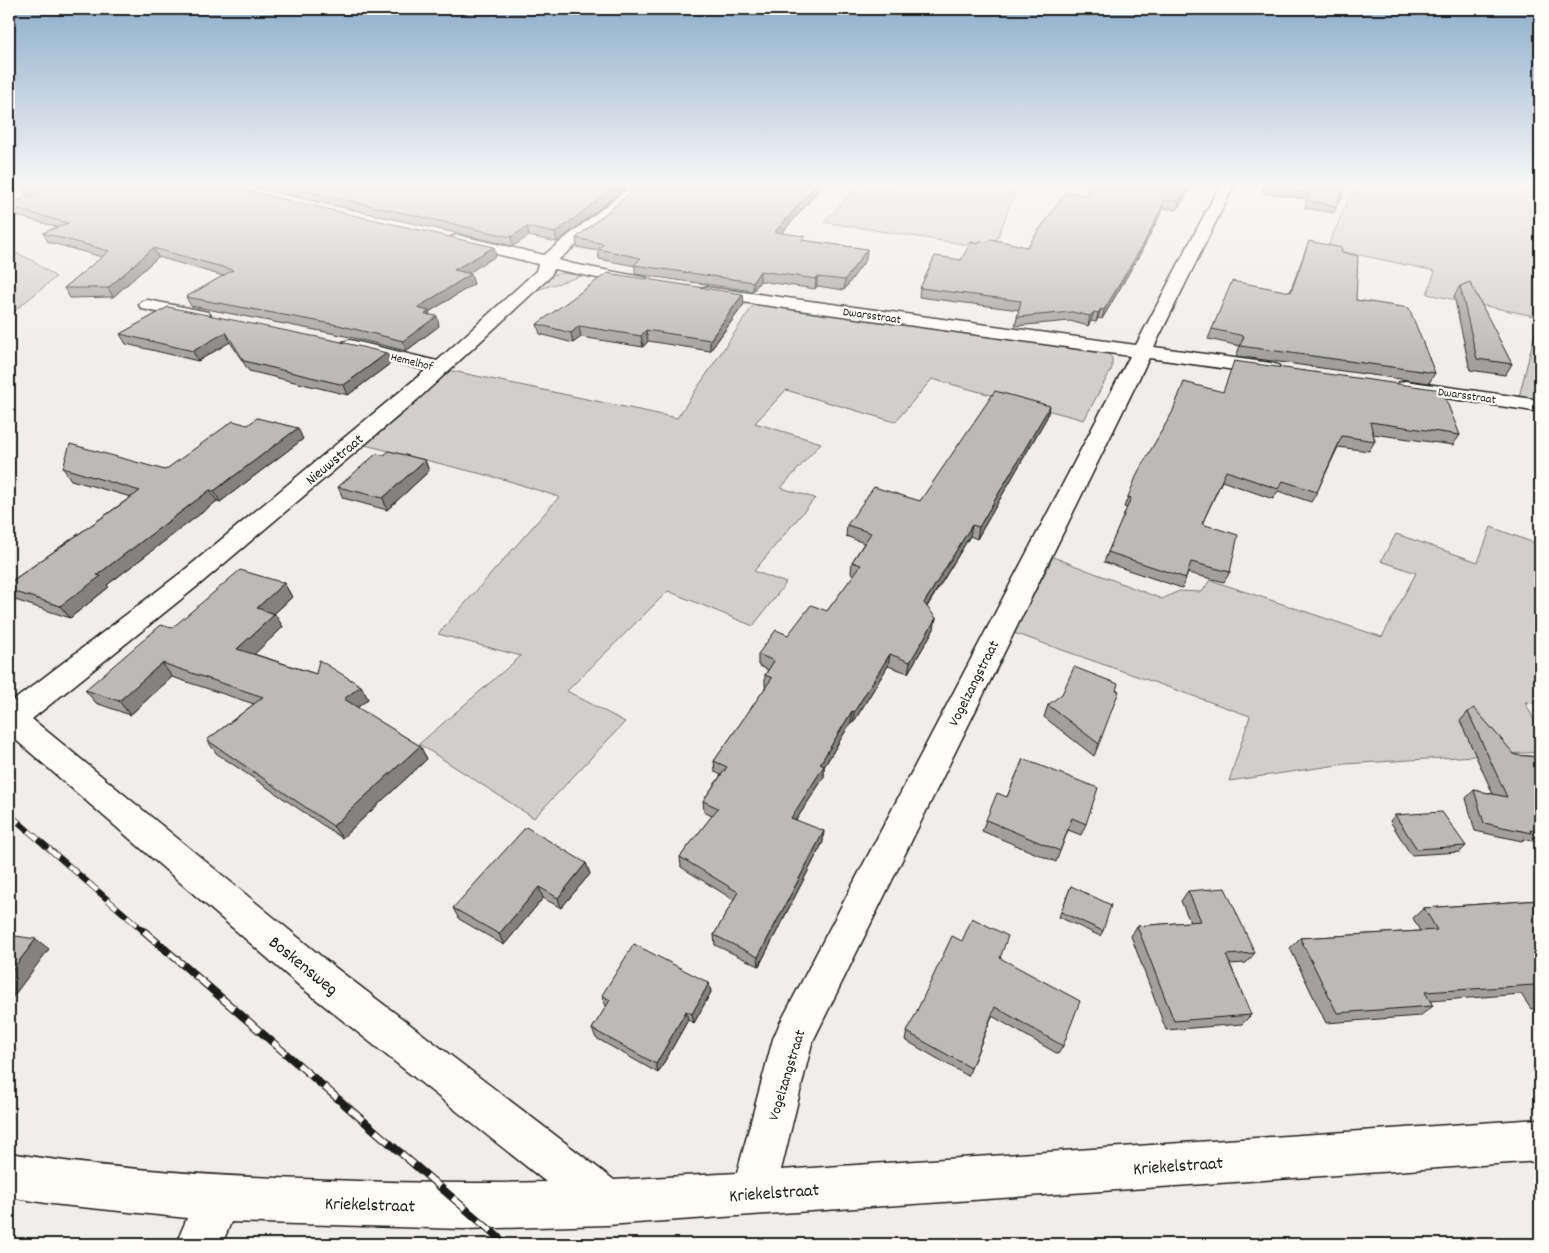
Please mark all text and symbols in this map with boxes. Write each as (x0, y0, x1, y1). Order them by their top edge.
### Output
street label: Dwarsstraat (842, 304, 903, 329)
street label: Hemelhof (389, 349, 435, 376)
street label: Dwarsstraat (1437, 384, 1498, 409)
street label: Nieuwstraat (301, 429, 369, 491)
street label: Vogelzangstraat (944, 637, 1006, 731)
street label: Boskensweg (262, 931, 343, 1003)
street label: Vogelzangstraat (764, 1027, 812, 1124)
street label: Kriekelstraat (1132, 1152, 1224, 1183)
street label: Kriekelstraat (728, 1179, 820, 1210)
street label: Kriekelstraat (324, 1192, 416, 1221)

